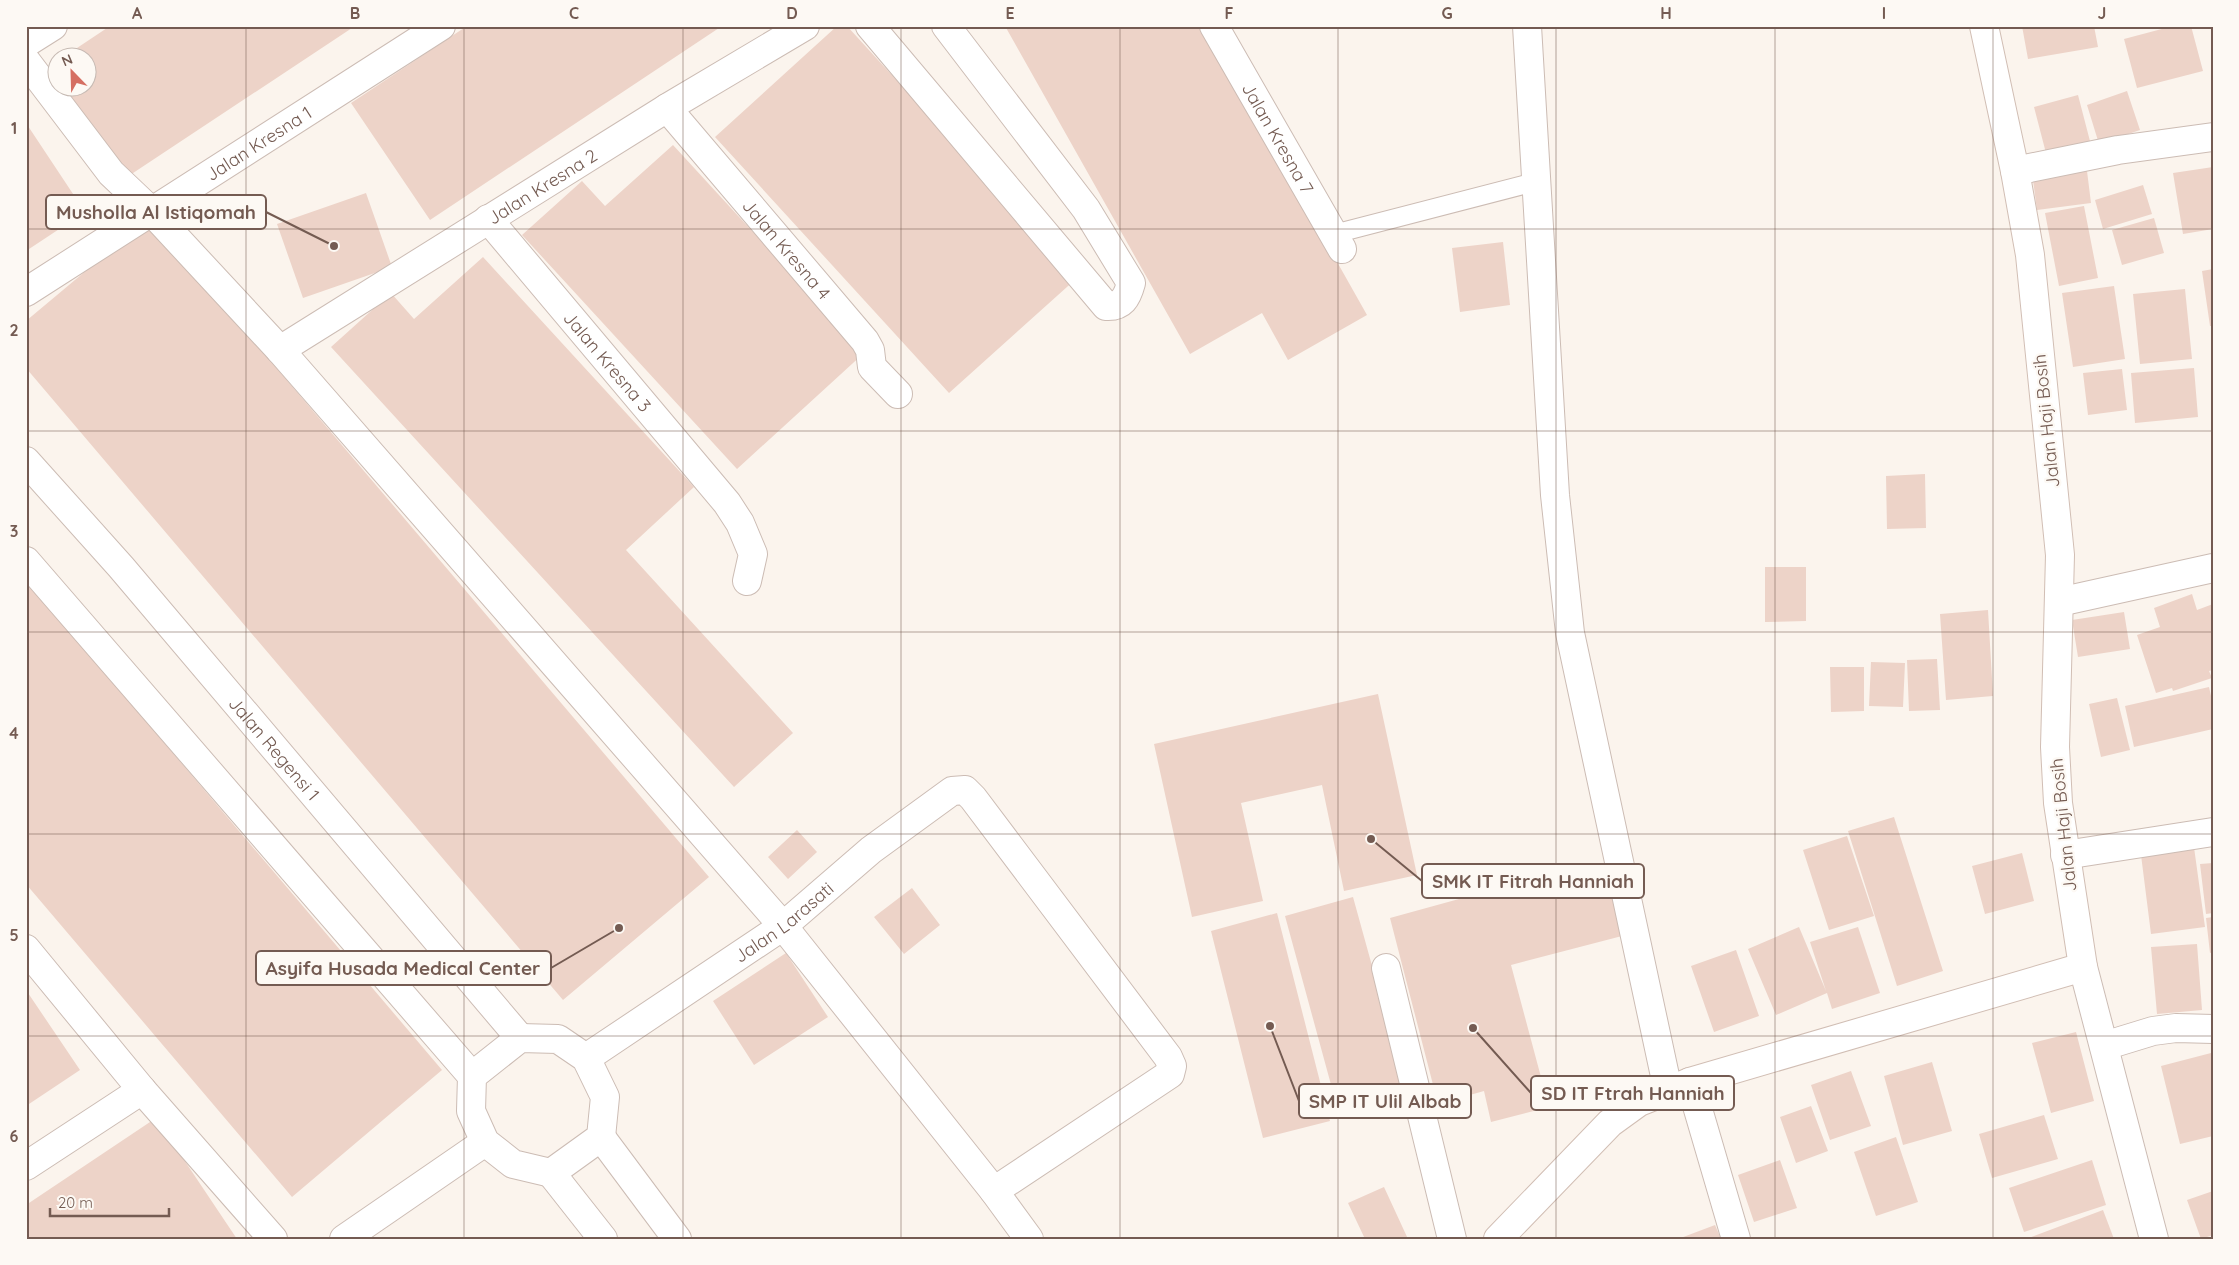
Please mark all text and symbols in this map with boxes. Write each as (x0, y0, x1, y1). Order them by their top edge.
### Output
text: A (132, 3, 143, 23)
text: B (350, 3, 360, 23)
text: C (569, 3, 579, 23)
text: D (786, 3, 798, 23)
text: E (1005, 3, 1015, 23)
text: F (1225, 3, 1234, 23)
text: G (1441, 3, 1453, 23)
text: H (1660, 3, 1672, 23)
text: I (1882, 3, 1886, 23)
text: J (2098, 3, 2106, 23)
north arrow (48, 48, 98, 98)
text: N (59, 50, 75, 70)
street label: Jalan Kresna 7 (1237, 78, 1319, 197)
street label: Jalan Kresna 1 (201, 101, 316, 186)
text: 1 (11, 118, 17, 138)
street label: Jalan Kresna 2 (483, 143, 601, 229)
street label: Jalan Kresna 4 (738, 194, 836, 304)
callout: Musholla Al Istiqomah (46, 195, 266, 229)
text: Musholla Al Istiqomah (56, 200, 256, 224)
street label: Jalan Kresna 3 (559, 306, 657, 416)
text: 2 (9, 320, 19, 340)
street label: Jalan Haji Bosih (2028, 353, 2064, 489)
text: 3 (10, 521, 18, 541)
street label: Jalan Regensi 1 (224, 692, 325, 805)
text: 4 (9, 723, 19, 743)
street label: Jalan Haji Bosih (2045, 757, 2081, 893)
callout: SMK IT Fitrah Hanniah (1422, 864, 1644, 898)
text: SMK IT Fitrah Hanniah (1432, 869, 1634, 893)
street label: Jalan Larasati (729, 876, 838, 967)
text: 5 (9, 925, 19, 945)
callout: Asyifa Husada Medical Center (256, 951, 551, 985)
text: Asyifa Husada Medical Center (266, 956, 540, 980)
callout: SD IT Ftrah Hanniah (1531, 1076, 1734, 1110)
text: SD IT Ftrah Hanniah (1541, 1081, 1725, 1105)
callout: SMP IT Ulil Albab (1299, 1084, 1471, 1118)
text: SMP IT Ulil Albab (1309, 1089, 1461, 1113)
text: 6 (10, 1126, 19, 1146)
scale bar (50, 1185, 169, 1217)
text: 20 m (58, 1193, 93, 1212)

